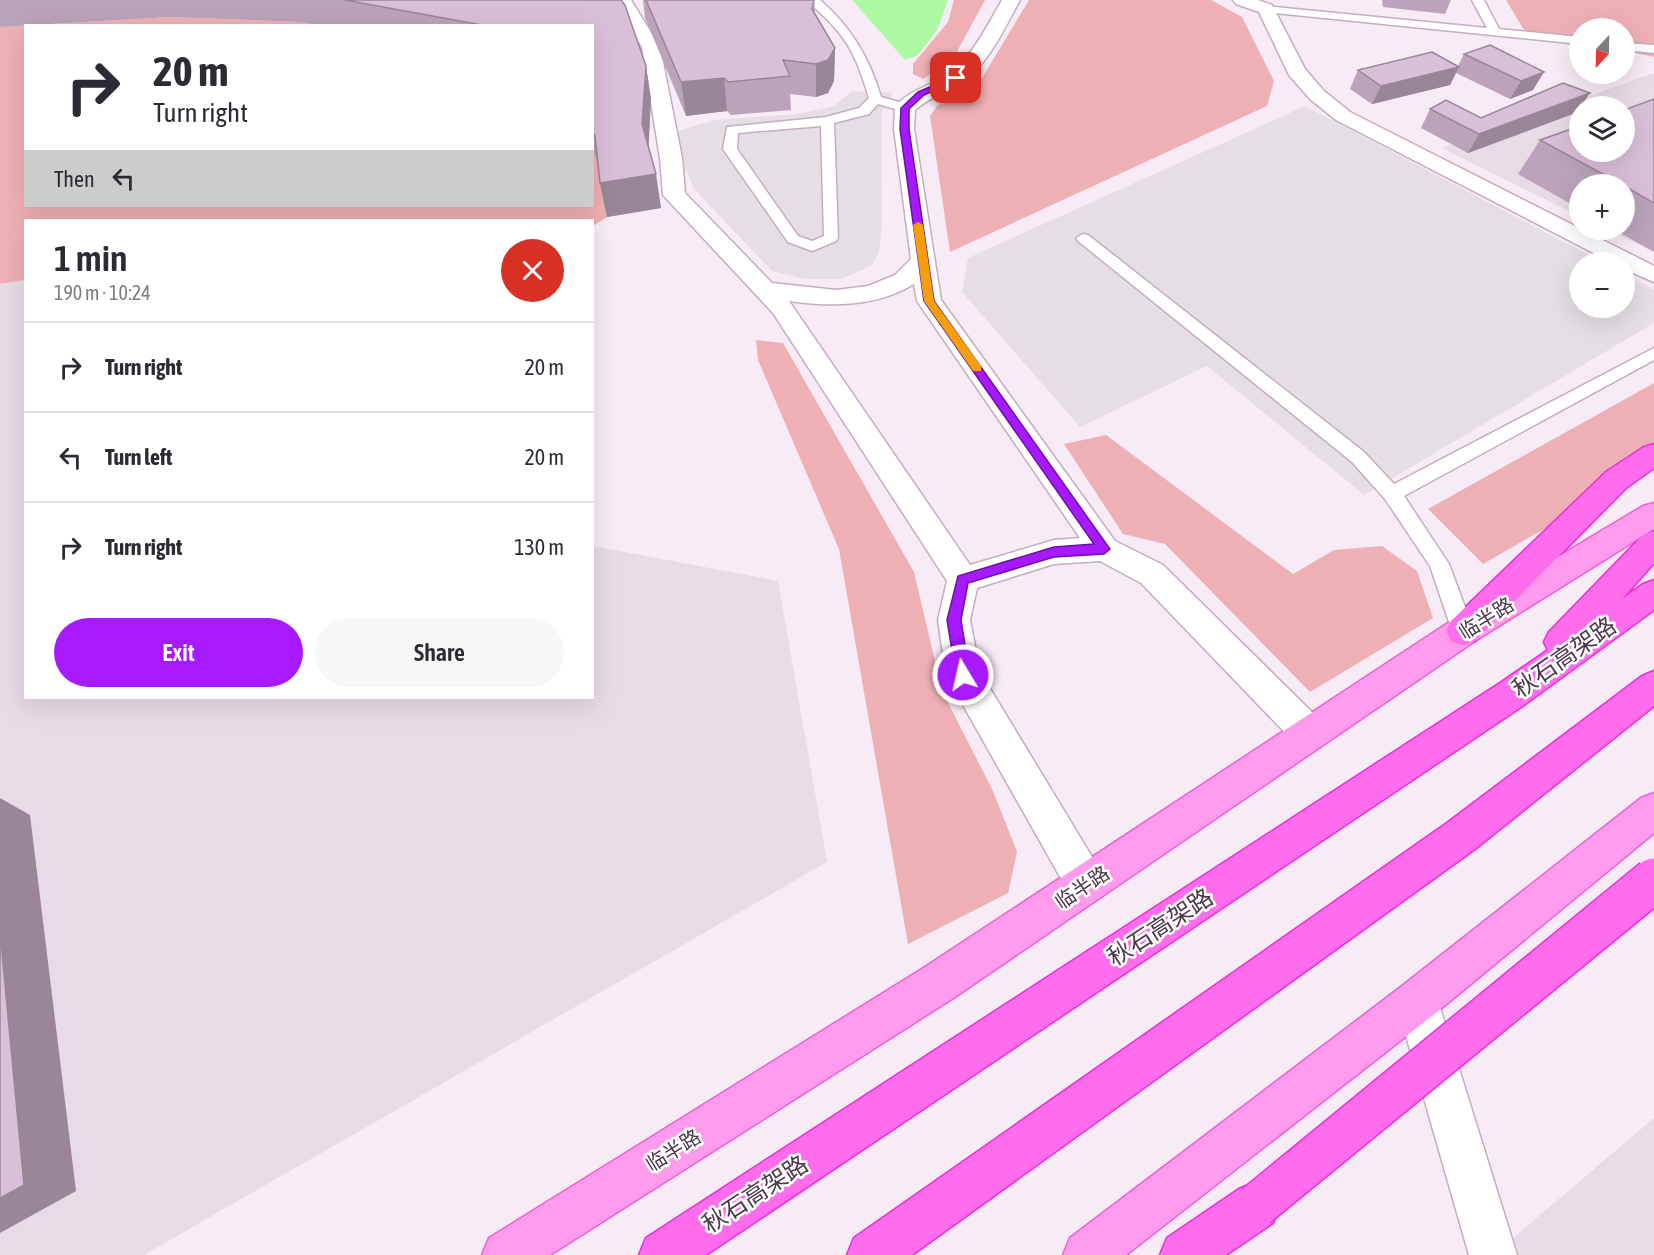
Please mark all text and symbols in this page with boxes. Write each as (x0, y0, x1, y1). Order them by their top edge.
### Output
north arrow (1569, 18, 1635, 84)
map controls (1569, 18, 1635, 318)
text: 20 m (153, 47, 228, 95)
icon: right (54, 48, 132, 126)
pin (930, 52, 981, 103)
icon: arrive (939, 61, 972, 94)
button: layers (1569, 96, 1635, 162)
text: Turn right (153, 97, 248, 128)
icon: left (107, 162, 140, 195)
text: Then (54, 166, 95, 192)
button: + (1569, 174, 1635, 240)
text: 1 min (54, 237, 128, 279)
button: close (501, 239, 564, 302)
button: − (1569, 252, 1635, 318)
text: 190 m · 10:24 (54, 281, 151, 304)
icon: right (54, 351, 87, 384)
text: Turn right (105, 354, 182, 380)
text: 20 m (524, 354, 564, 380)
icon: left (54, 441, 87, 474)
text: Turn left (105, 444, 172, 470)
text: 20 m (524, 444, 564, 470)
icon: right (54, 531, 87, 564)
text: Turn right (105, 534, 182, 560)
text: 130 m (514, 534, 564, 560)
street label: 临半路 (1454, 592, 1518, 644)
street label: 秋石高架路 (1507, 612, 1621, 702)
button: Exit (54, 618, 303, 687)
button: Share (315, 618, 564, 687)
position arrow (931, 643, 995, 707)
street label: 临半路 (1051, 861, 1113, 913)
street label: 秋石高架路 (1102, 883, 1218, 971)
street label: 临半路 (641, 1124, 705, 1176)
street label: 秋石高架路 (697, 1150, 813, 1238)

